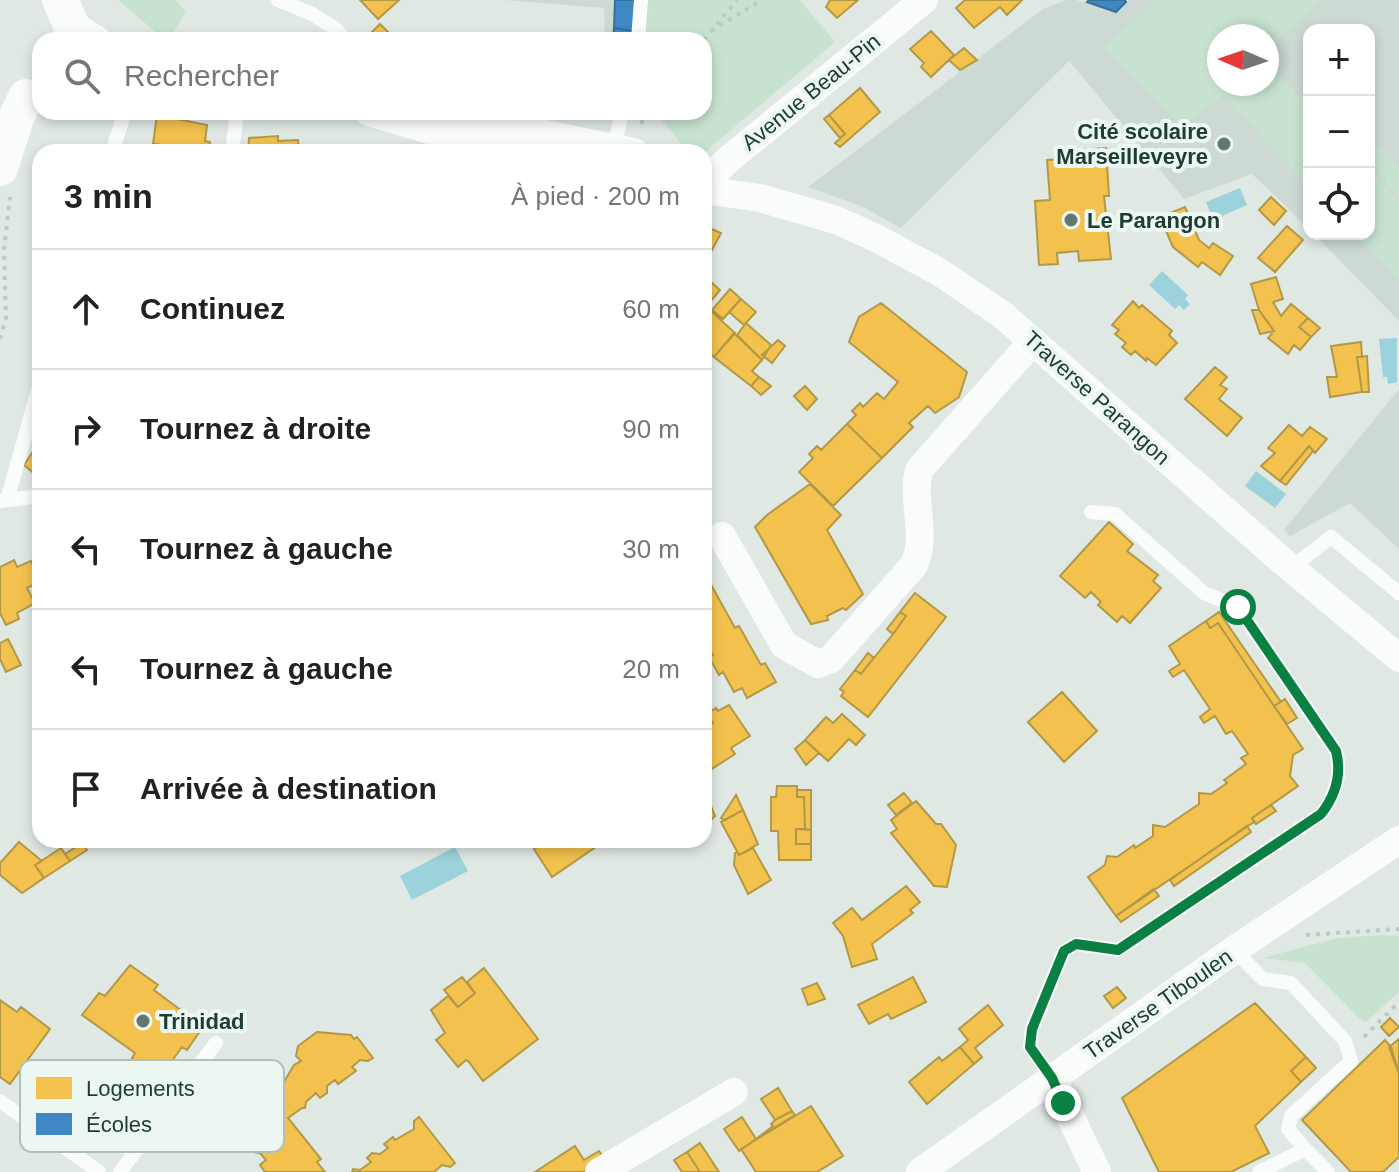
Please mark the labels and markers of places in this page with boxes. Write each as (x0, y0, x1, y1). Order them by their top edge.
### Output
place label: Cité scolaire Marseilleveyre (1056, 119, 1208, 169)
marker: Cité scolaire Marseilleveyre (1215, 135, 1233, 153)
place label: Le Parangon (1087, 208, 1220, 233)
marker: Le Parangon (1062, 211, 1080, 229)
place label: Trinidad (159, 1009, 245, 1034)
marker: Trinidad (134, 1012, 152, 1030)

